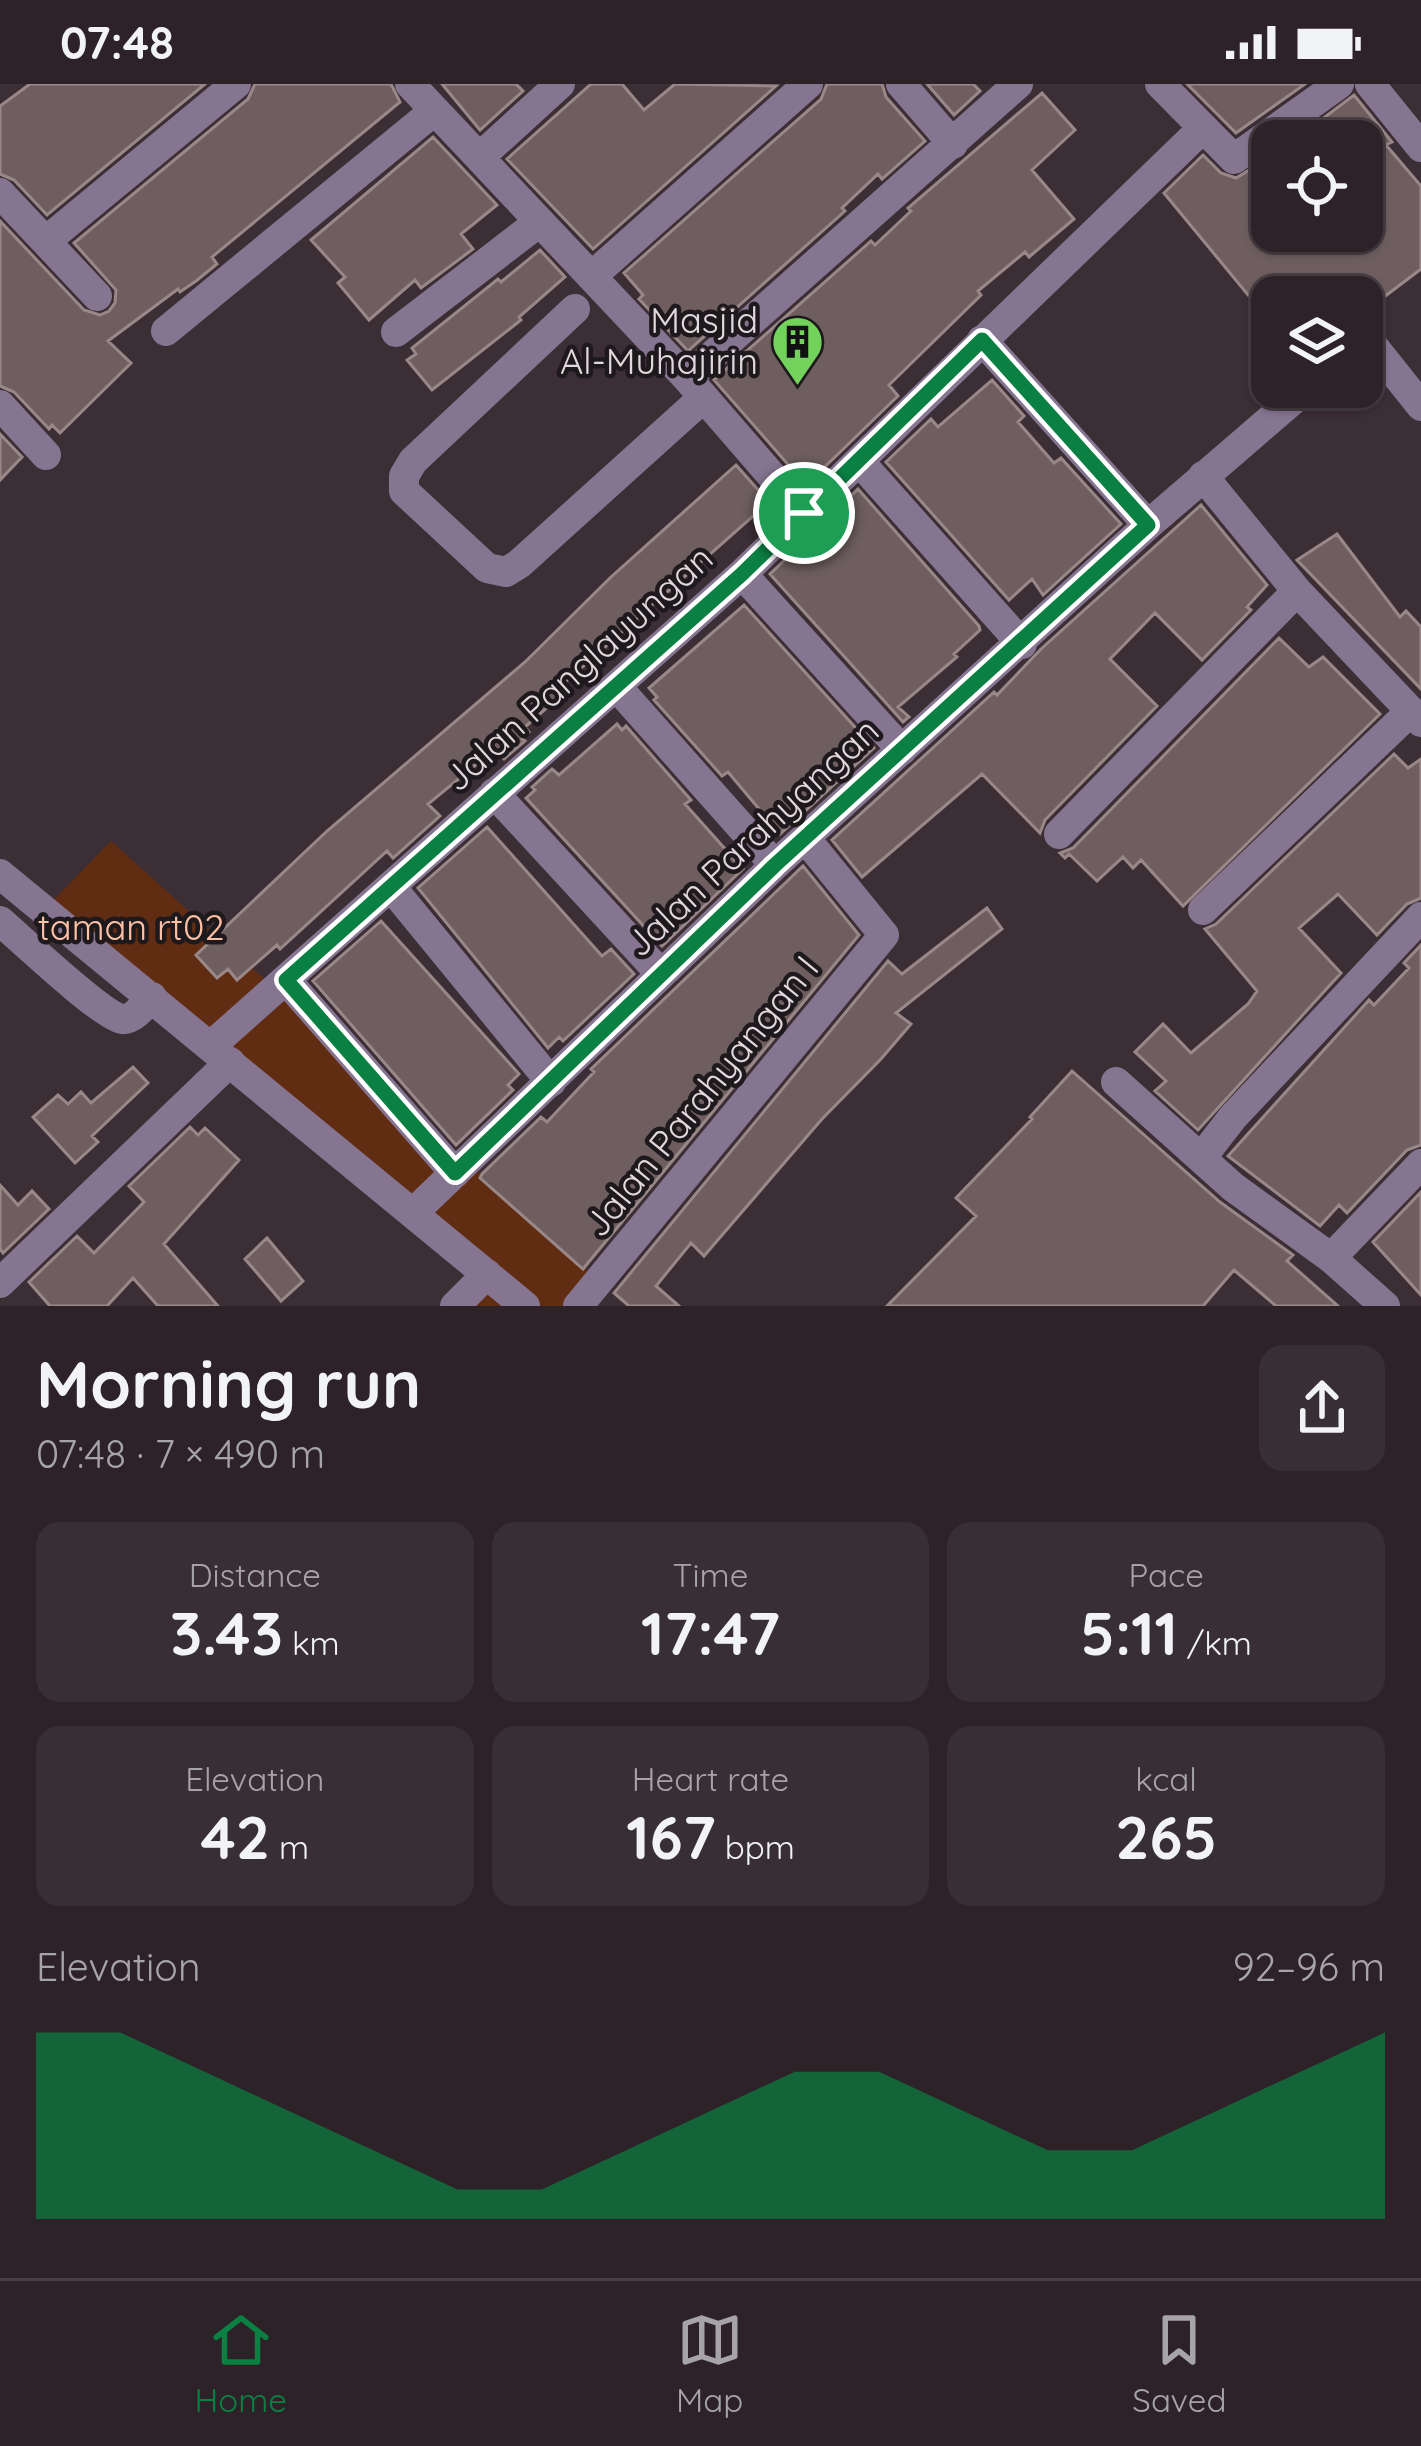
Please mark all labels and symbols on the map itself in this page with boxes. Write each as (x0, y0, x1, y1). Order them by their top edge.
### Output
place label: Masjid Al-Muhajirin (560, 297, 758, 383)
building icon: Masjid Al-Muhajirin (769, 313, 825, 387)
pin (753, 462, 855, 564)
street label: Jalan Panglayungan (434, 535, 721, 800)
street label: Jalan Parahyangan (616, 708, 888, 966)
park label: taman rt02 (38, 904, 224, 949)
street label: Jalan Parahyangan I (573, 946, 828, 1245)

